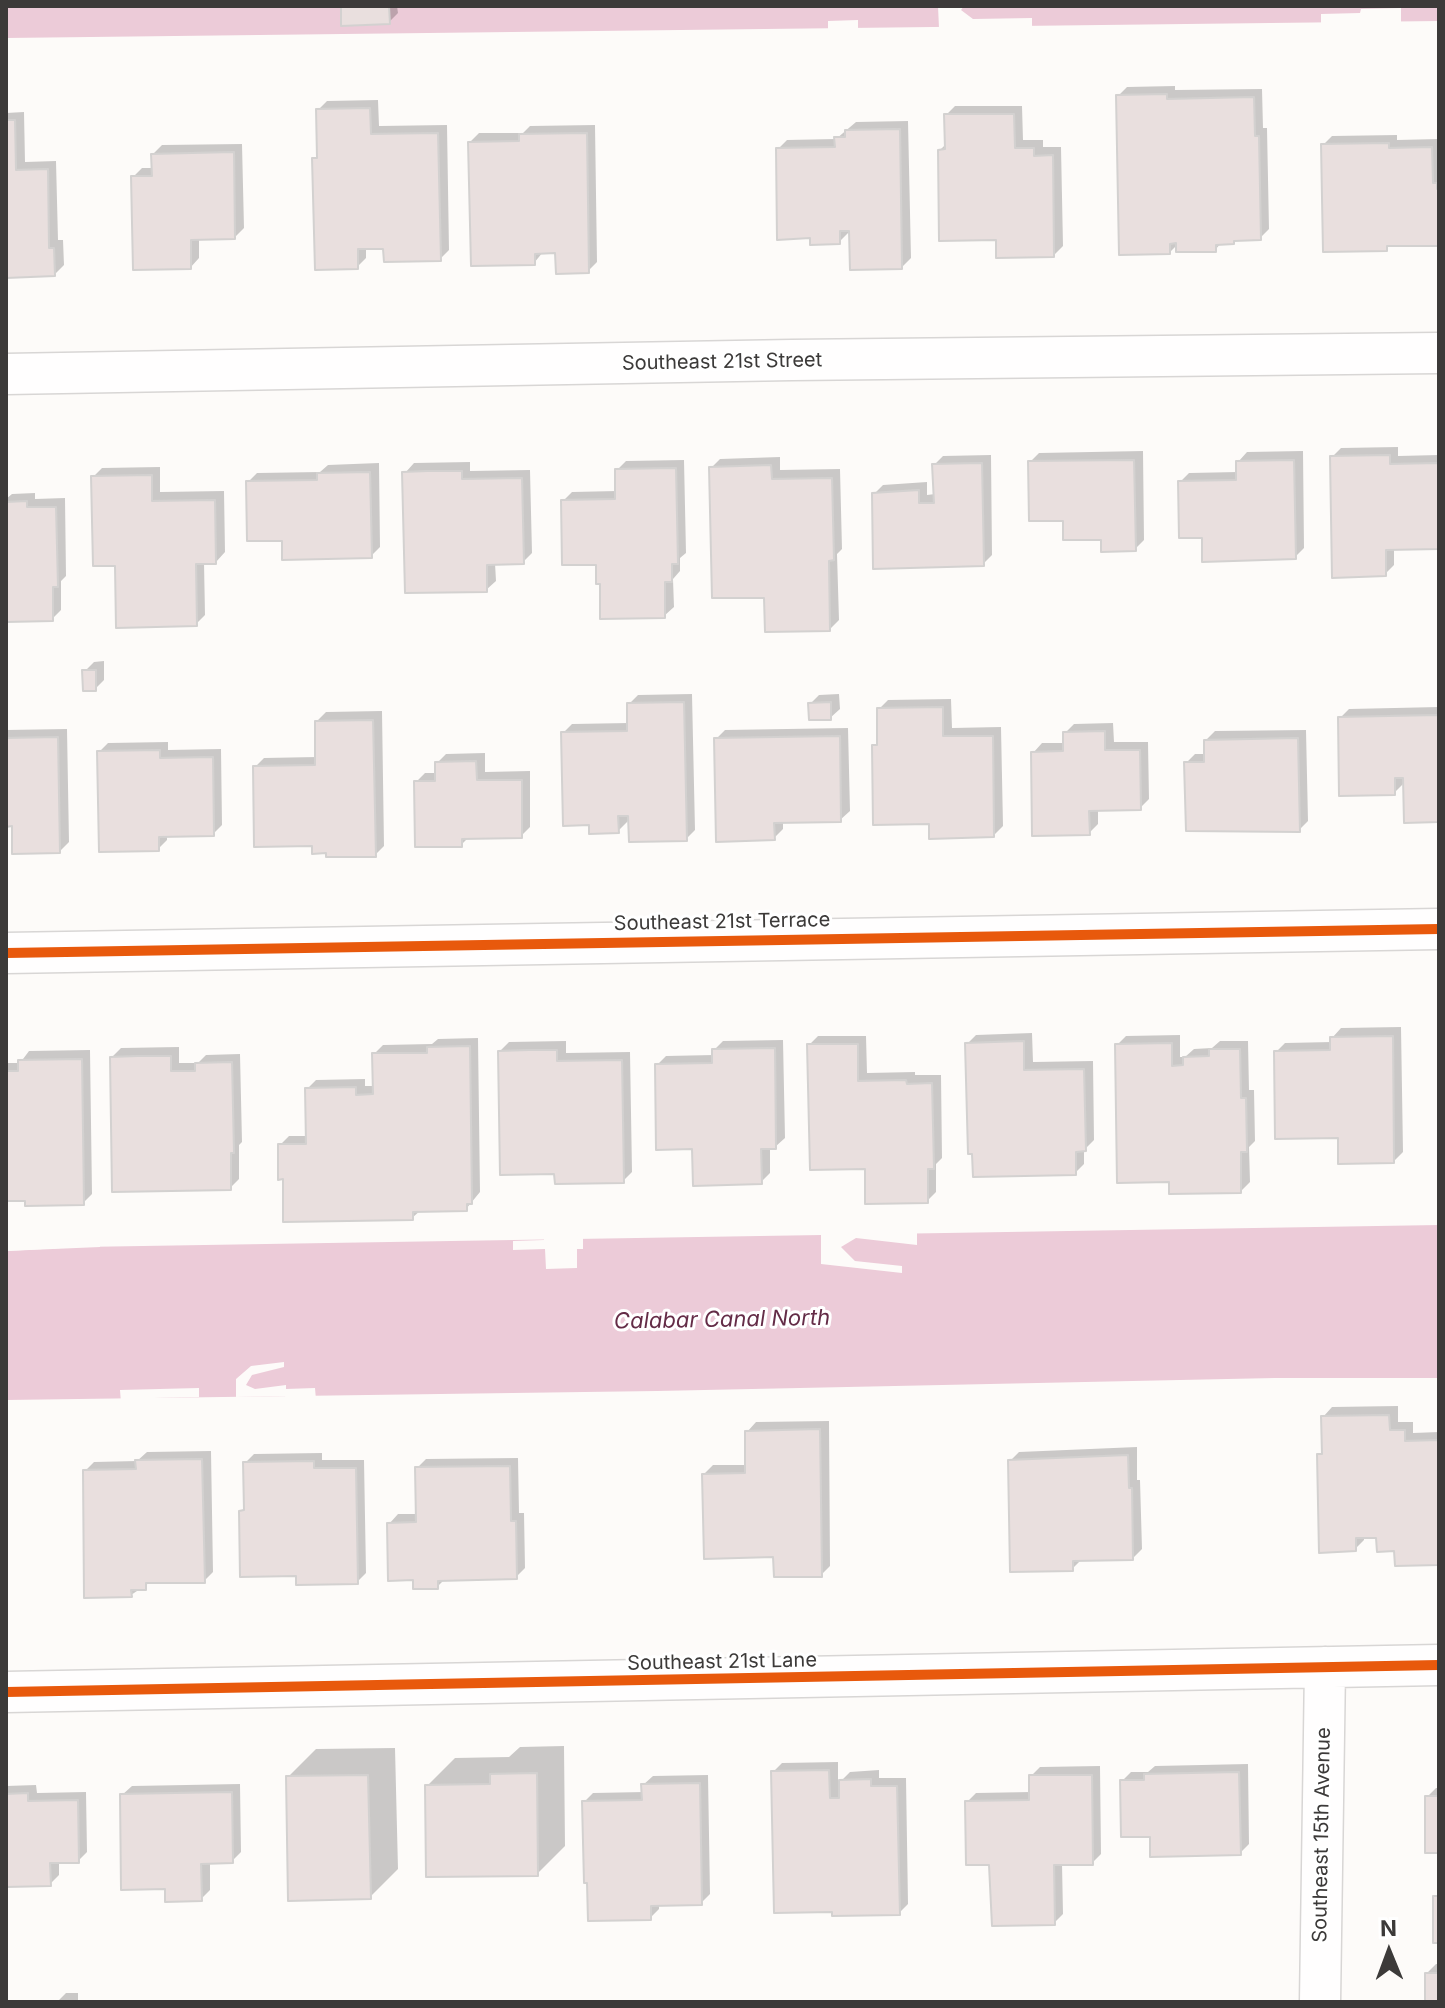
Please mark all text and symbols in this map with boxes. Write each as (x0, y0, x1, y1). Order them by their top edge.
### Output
street label: Southeast 21st Street (622, 348, 822, 376)
street label: Southeast 21st Terrace (614, 908, 830, 936)
water label: Calabar Canal North (614, 1305, 830, 1335)
street label: Southeast 21st Lane (627, 1648, 817, 1676)
street label: Southeast 15th Avenue (1308, 1727, 1336, 1943)
north arrow (1349, 1912, 1429, 1992)
text: N (1380, 1915, 1397, 1941)

